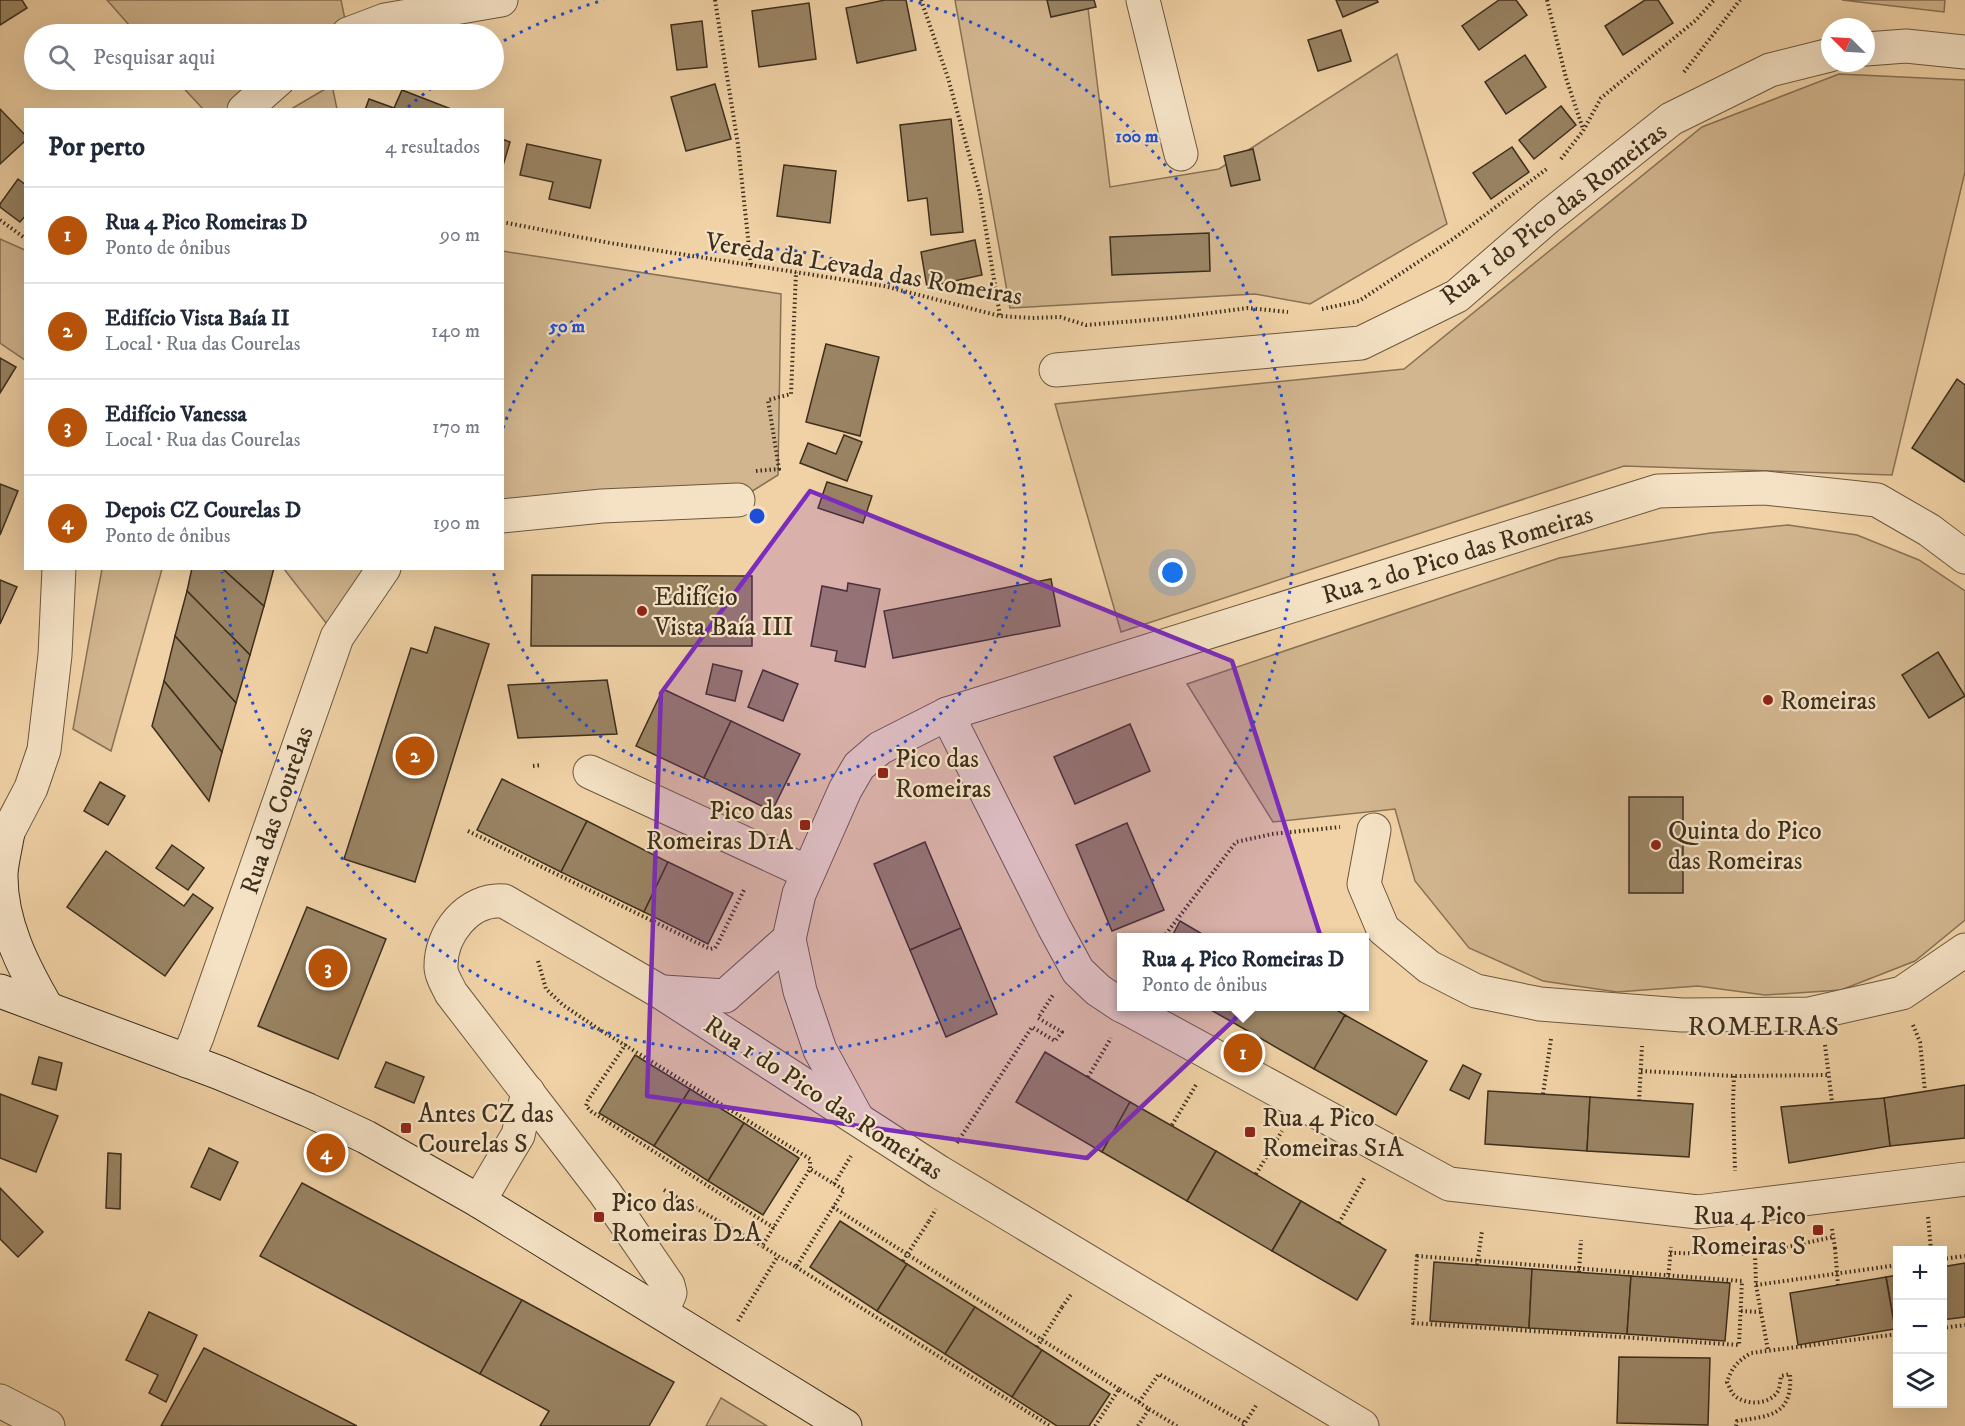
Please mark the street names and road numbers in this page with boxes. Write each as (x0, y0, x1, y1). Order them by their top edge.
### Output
street label: Rua 1 do Pico das Romeiras (1434, 115, 1674, 313)
street label: Vereda da Levada das Romeiras (702, 225, 1025, 314)
street label: Rua 2 do Pico das Romeiras (1318, 498, 1597, 612)
street label: Rua das Courelas (233, 722, 322, 899)
street label: Rua 1 do Pico das Romeiras (697, 1009, 949, 1188)

